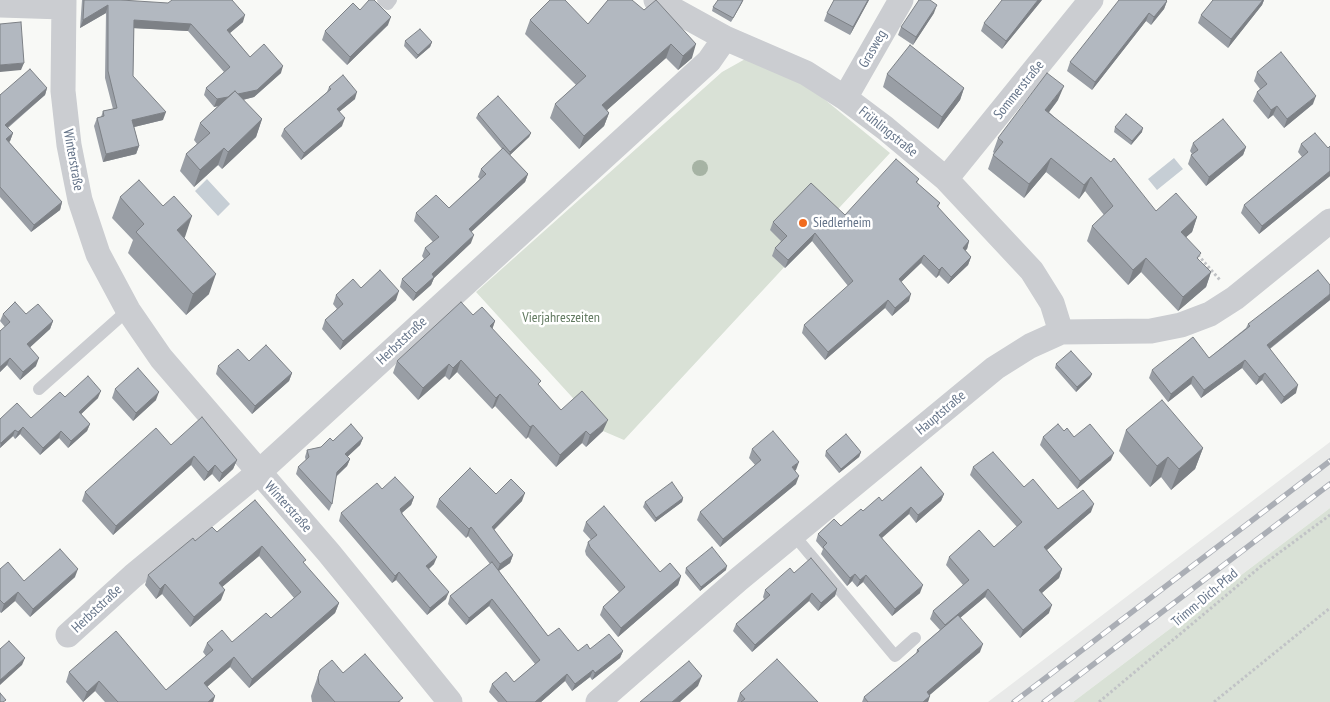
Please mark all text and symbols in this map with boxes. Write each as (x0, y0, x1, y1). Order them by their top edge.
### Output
street label: Grasweg (855, 27, 891, 71)
street label: Sommerstraße (990, 57, 1048, 123)
street label: Frühlingstraße (855, 103, 921, 161)
street label: Winterstraße (59, 128, 87, 192)
place label: Siedlerheim (813, 215, 871, 231)
marker: Siedlerheim (797, 217, 809, 229)
park label: Vierjahreszeiten (522, 310, 600, 326)
street label: Herbststraße (373, 314, 431, 368)
street label: Hauptstraße (913, 387, 969, 439)
street label: Winterstraße (261, 478, 315, 536)
street label: Trimm-Dich-Pfad (1168, 565, 1242, 631)
street label: Herbststraße (68, 582, 126, 636)

